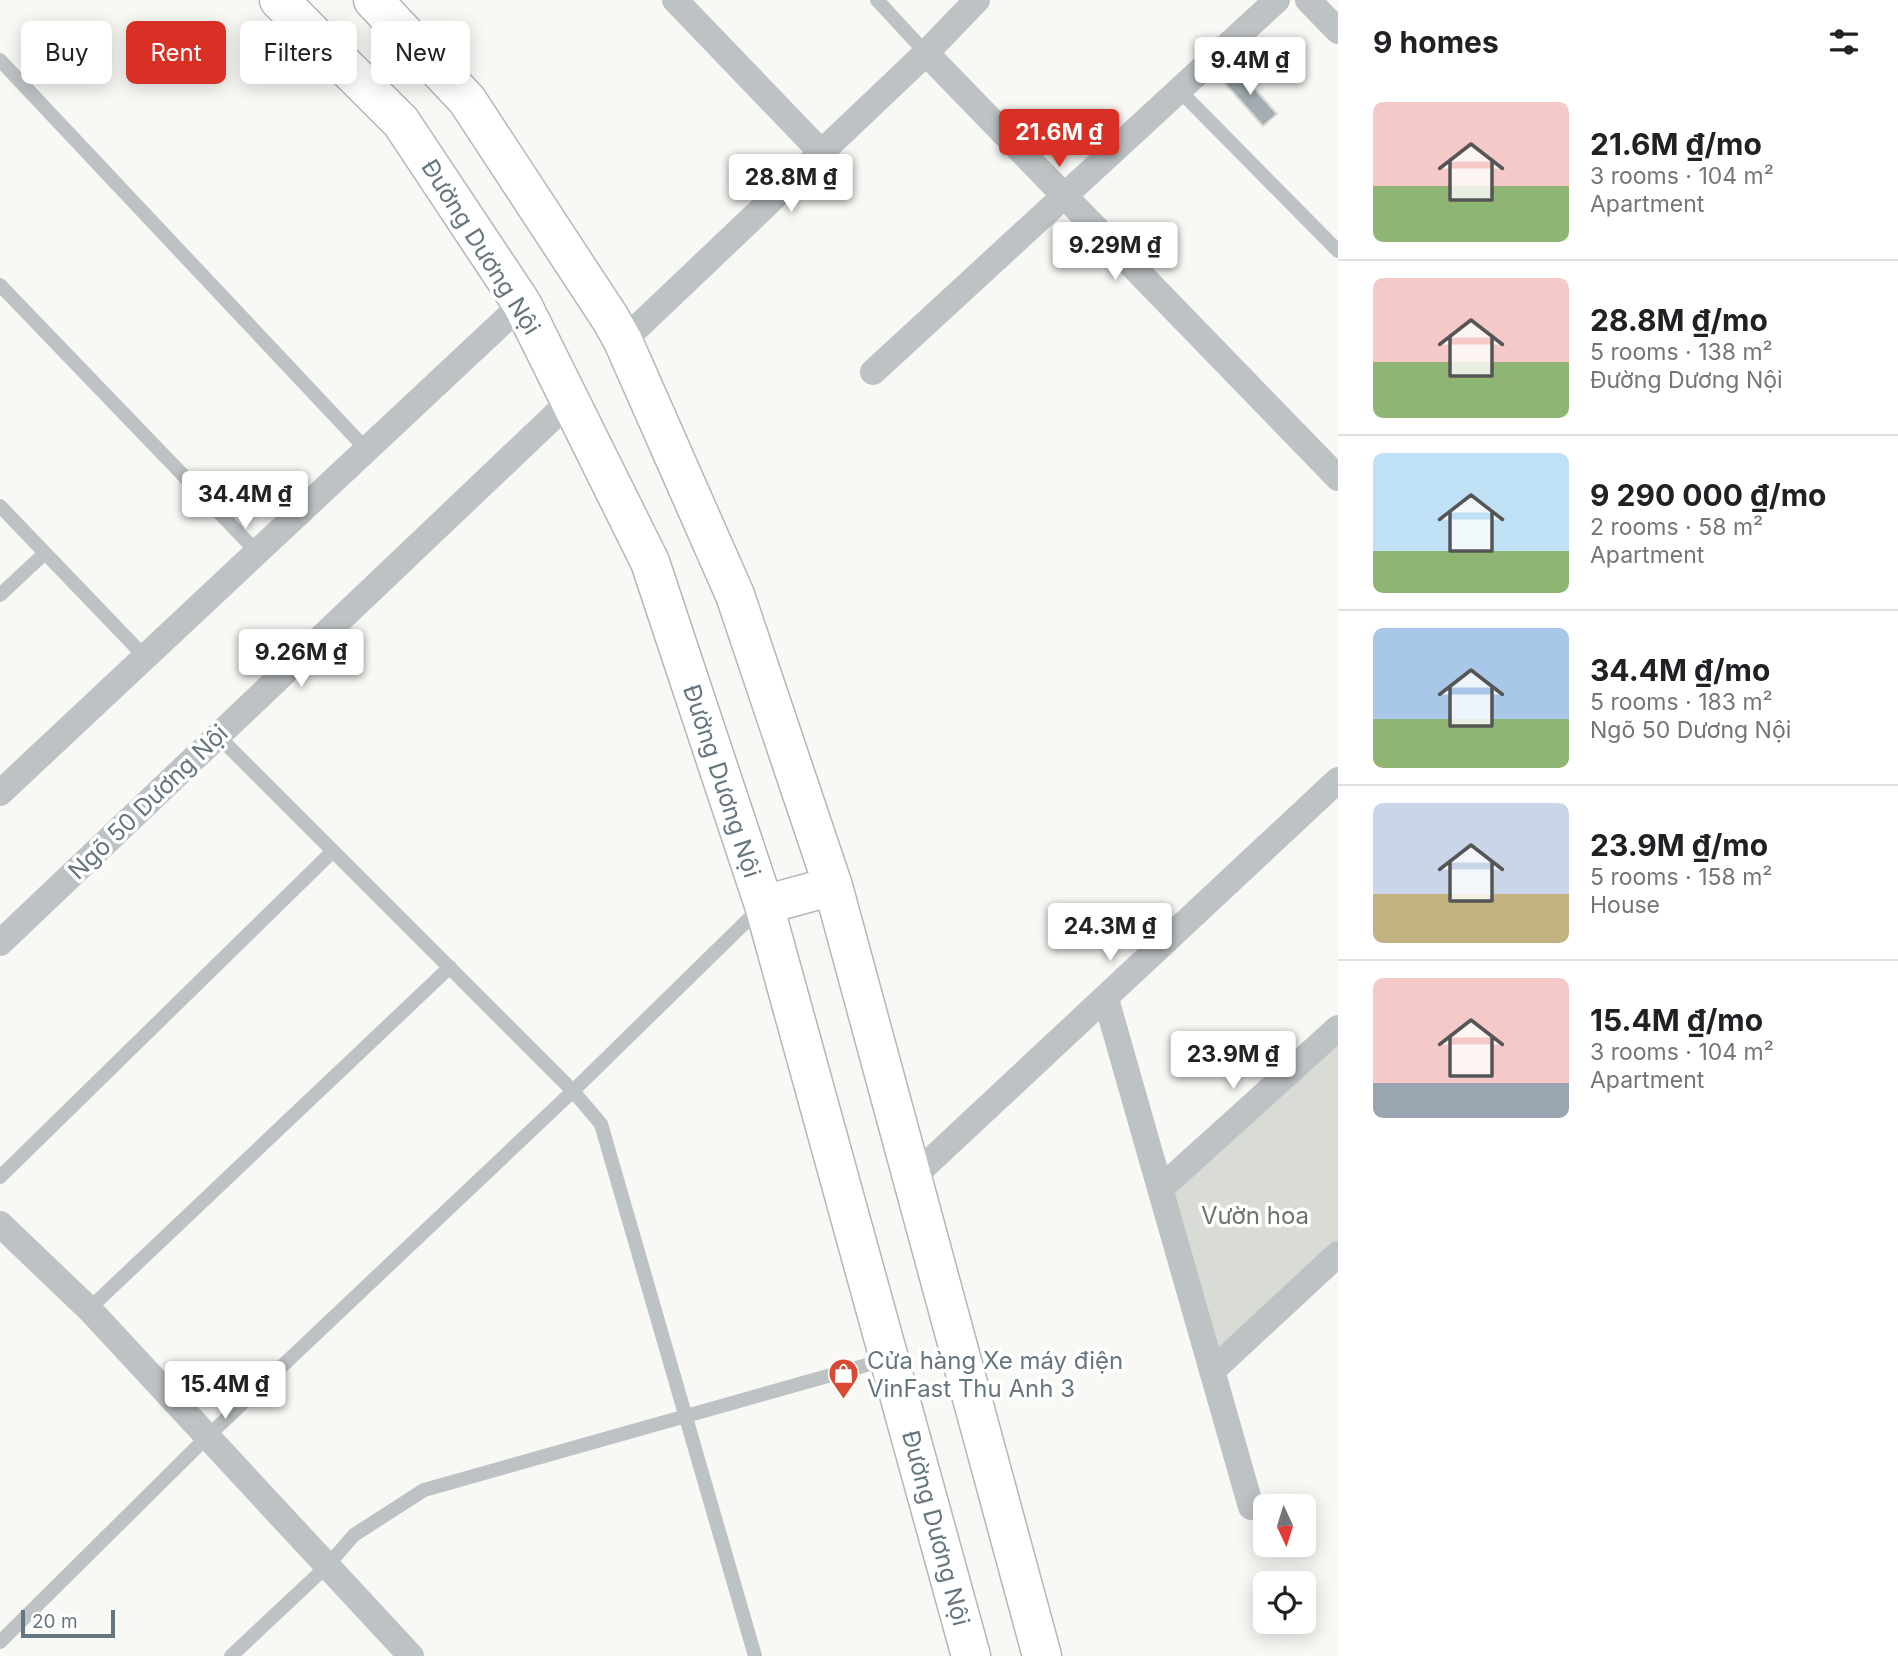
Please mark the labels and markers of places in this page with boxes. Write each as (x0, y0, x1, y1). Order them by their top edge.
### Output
pin: 9.4M ₫ (1193, 38, 1307, 97)
pin: 21.6M ₫ (994, 110, 1124, 169)
pin: 28.8M ₫ (726, 154, 856, 214)
pin: 9.29M ₫ (1050, 222, 1180, 282)
pin: 34.4M ₫ (180, 472, 310, 531)
pin: 9.26M ₫ (236, 630, 366, 689)
pin: 24.3M ₫ (1045, 904, 1175, 963)
pin: 23.9M ₫ (1168, 1032, 1298, 1091)
place label: Cửa hàng Xe máy điện VinFast Thu Anh 3 (867, 1346, 1123, 1403)
shop icon: Cửa hàng Xe máy điện VinFast Thu Anh 3 (827, 1357, 861, 1401)
pin: 15.4M ₫ (160, 1362, 290, 1421)

